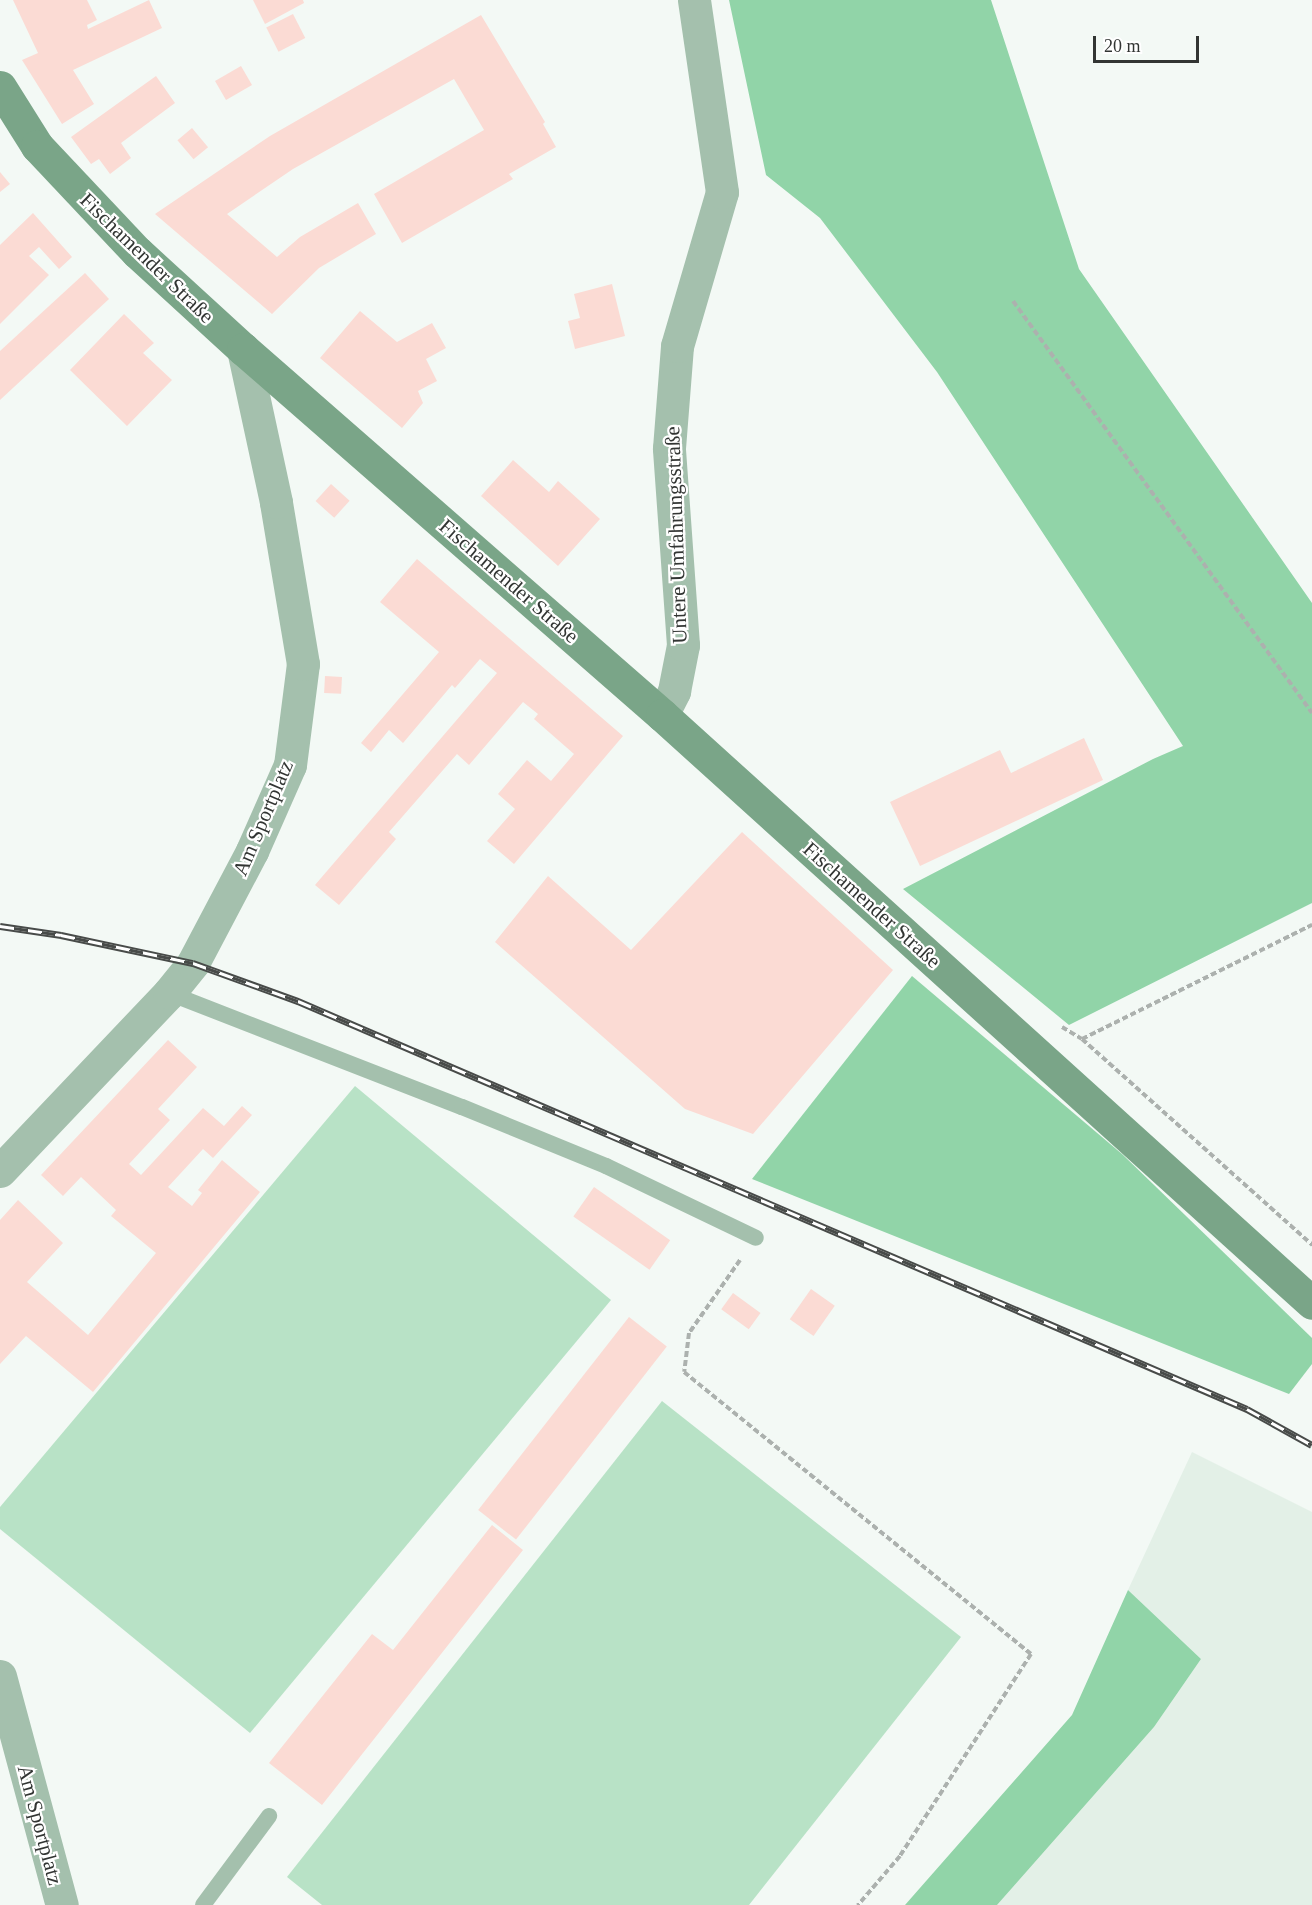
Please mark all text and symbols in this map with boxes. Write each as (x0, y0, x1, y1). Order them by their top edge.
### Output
scale bar (1096, 24, 1202, 62)
text: 20 m (1104, 36, 1141, 56)
street label: Fischamender Straße (75, 188, 219, 328)
street label: Untere Umfahrungsstraße (660, 426, 692, 644)
street label: Fischamender Straße (434, 514, 584, 648)
street label: Am Sportplatz (227, 756, 299, 880)
street label: Fischamender Straße (798, 837, 946, 973)
street label: Am Sportplatz (12, 1762, 68, 1888)

